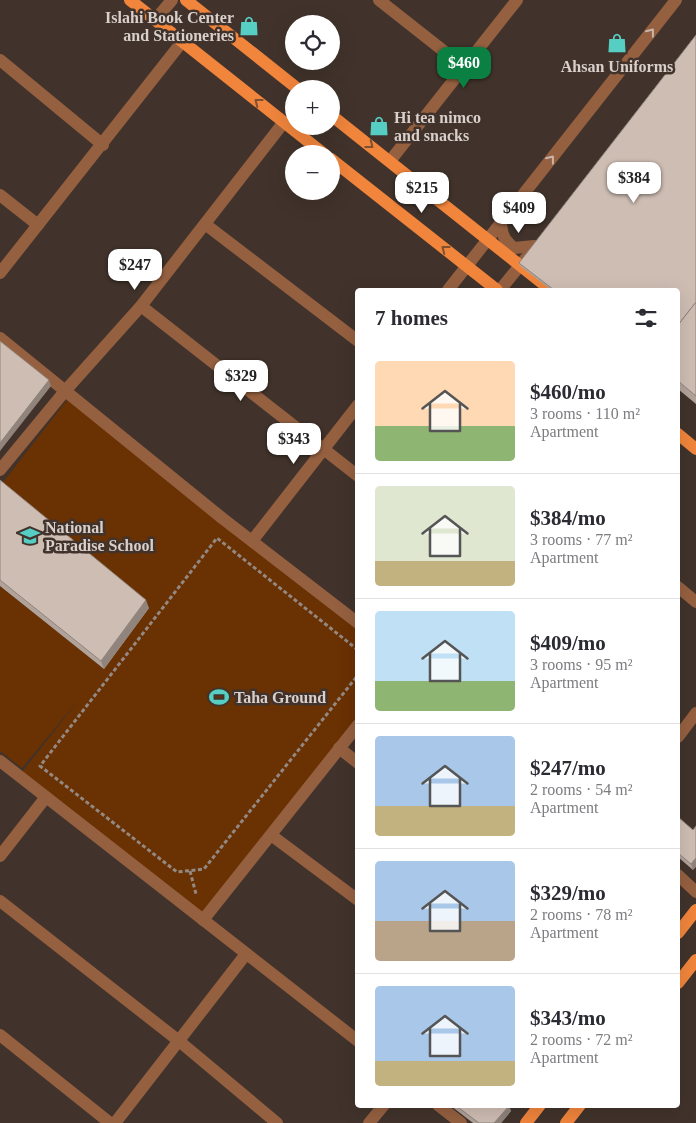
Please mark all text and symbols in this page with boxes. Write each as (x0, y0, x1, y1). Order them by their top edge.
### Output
place label: Islahi Book Center and Stationeries (105, 9, 234, 44)
shop icon: Islahi Book Center and Stationeries (238, 15, 260, 37)
map controls (285, 15, 340, 200)
button: locate (285, 15, 340, 70)
one-way arrow (646, 29, 654, 38)
shop icon: Ahsan Uniforms (606, 32, 628, 54)
pin: $460 (434, 46, 494, 89)
text: $460 (448, 54, 480, 71)
place label: Ahsan Uniforms (561, 58, 673, 75)
button: + (285, 80, 340, 135)
one-way arrow (255, 98, 264, 107)
place label: Hi tea nimco and snacks (394, 109, 481, 144)
shop icon: Hi tea nimco and snacks (368, 115, 390, 137)
one-way arrow (364, 140, 373, 149)
button: − (285, 145, 340, 200)
one-way arrow (545, 156, 553, 165)
pin: $384 (604, 162, 664, 204)
text: $384 (618, 169, 650, 186)
pin: $215 (392, 172, 452, 214)
text: $215 (406, 179, 438, 196)
pin: $409 (489, 192, 549, 234)
text: $409 (503, 199, 535, 216)
one-way arrow (441, 246, 450, 255)
pin: $247 (105, 248, 165, 291)
text: $247 (119, 256, 151, 273)
icon: filters (632, 304, 660, 332)
text: 7 homes (375, 306, 448, 330)
pin: $329 (211, 360, 271, 402)
text: $329 (225, 367, 257, 384)
text: $460/mo (530, 380, 606, 404)
icon: home (415, 381, 475, 441)
text: 3 rooms · 110 m² (530, 405, 640, 422)
pin: $343 (264, 422, 324, 465)
text: Apartment (530, 423, 598, 440)
text: $343 (278, 430, 310, 447)
icon: home (415, 506, 475, 566)
text: $384/mo (530, 506, 606, 530)
place label: National Paradise School (45, 519, 154, 554)
school or university icon: National Paradise School (19, 525, 41, 547)
text: 3 rooms · 77 m² (530, 531, 633, 548)
text: Apartment (530, 549, 598, 566)
icon: home (415, 631, 475, 691)
text: $409/mo (530, 631, 606, 655)
text: 3 rooms · 95 m² (530, 656, 633, 673)
text: Apartment (530, 674, 598, 691)
sports icon: Taha Ground (208, 686, 230, 708)
place label: Taha Ground (234, 689, 326, 706)
icon: home (415, 756, 475, 816)
text: $247/mo (530, 756, 606, 780)
text: 2 rooms · 54 m² (530, 781, 633, 798)
text: Apartment (530, 799, 598, 816)
icon: home (415, 881, 475, 941)
text: $329/mo (530, 881, 606, 905)
text: 2 rooms · 78 m² (530, 906, 633, 923)
text: Apartment (530, 924, 598, 941)
icon: home (415, 1006, 475, 1066)
text: $343/mo (530, 1006, 606, 1030)
text: 2 rooms · 72 m² (530, 1031, 633, 1048)
text: Apartment (530, 1049, 598, 1066)

